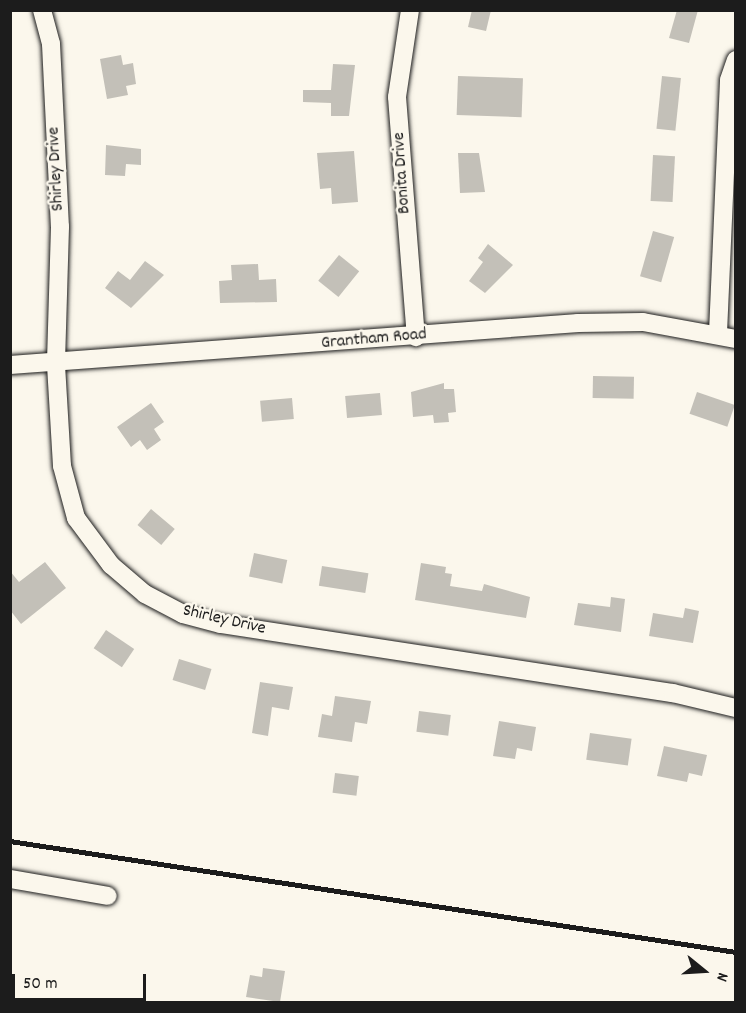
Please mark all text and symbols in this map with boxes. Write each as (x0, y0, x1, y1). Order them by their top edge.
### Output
street label: Shirley Drive (44, 126, 70, 212)
street label: Bonita Drive (389, 131, 417, 215)
street label: Grantham Road (320, 325, 428, 355)
street label: Shirley Drive (180, 601, 268, 641)
north arrow (674, 941, 734, 1001)
scale bar (15, 962, 148, 1000)
text: N (709, 969, 734, 984)
text: 50 m (23, 972, 58, 997)

